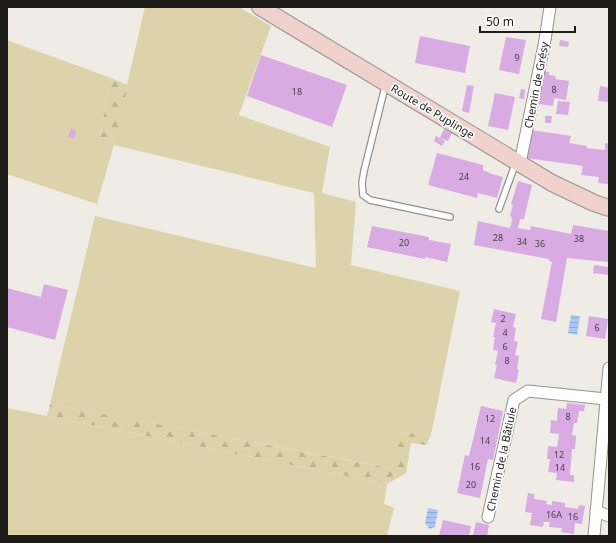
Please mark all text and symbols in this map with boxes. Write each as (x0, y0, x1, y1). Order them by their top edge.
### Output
scale bar (480, 8, 575, 34)
text: 50 m (486, 13, 514, 30)
street label: Chemin de Grésy (520, 40, 552, 130)
house number: 9 (514, 51, 520, 64)
street label: Route de Puplinge (388, 80, 478, 142)
house number: 8 (551, 83, 557, 96)
house number: 18 (292, 85, 302, 98)
house number: 24 (459, 170, 469, 183)
house number: 28 (493, 231, 503, 244)
house number: 38 (574, 232, 584, 245)
house number: 34 (517, 235, 527, 248)
house number: 20 (399, 236, 409, 249)
house number: 36 (535, 237, 545, 250)
house number: 2 (500, 312, 506, 325)
house number: 6 (594, 321, 600, 334)
house number: 4 (502, 326, 508, 339)
house number: 6 (502, 340, 508, 353)
house number: 8 (504, 354, 510, 367)
street label: Chemin de la Bâtiule (483, 405, 519, 513)
house number: 8 (565, 410, 571, 423)
house number: 12 (485, 412, 495, 425)
house number: 14 (480, 434, 490, 447)
house number: 12 (554, 448, 564, 461)
house number: 16 (470, 460, 480, 473)
house number: 14 (555, 461, 565, 474)
house number: 20 (466, 478, 476, 491)
house number: 16A (546, 508, 562, 521)
house number: 16 (568, 510, 578, 523)

